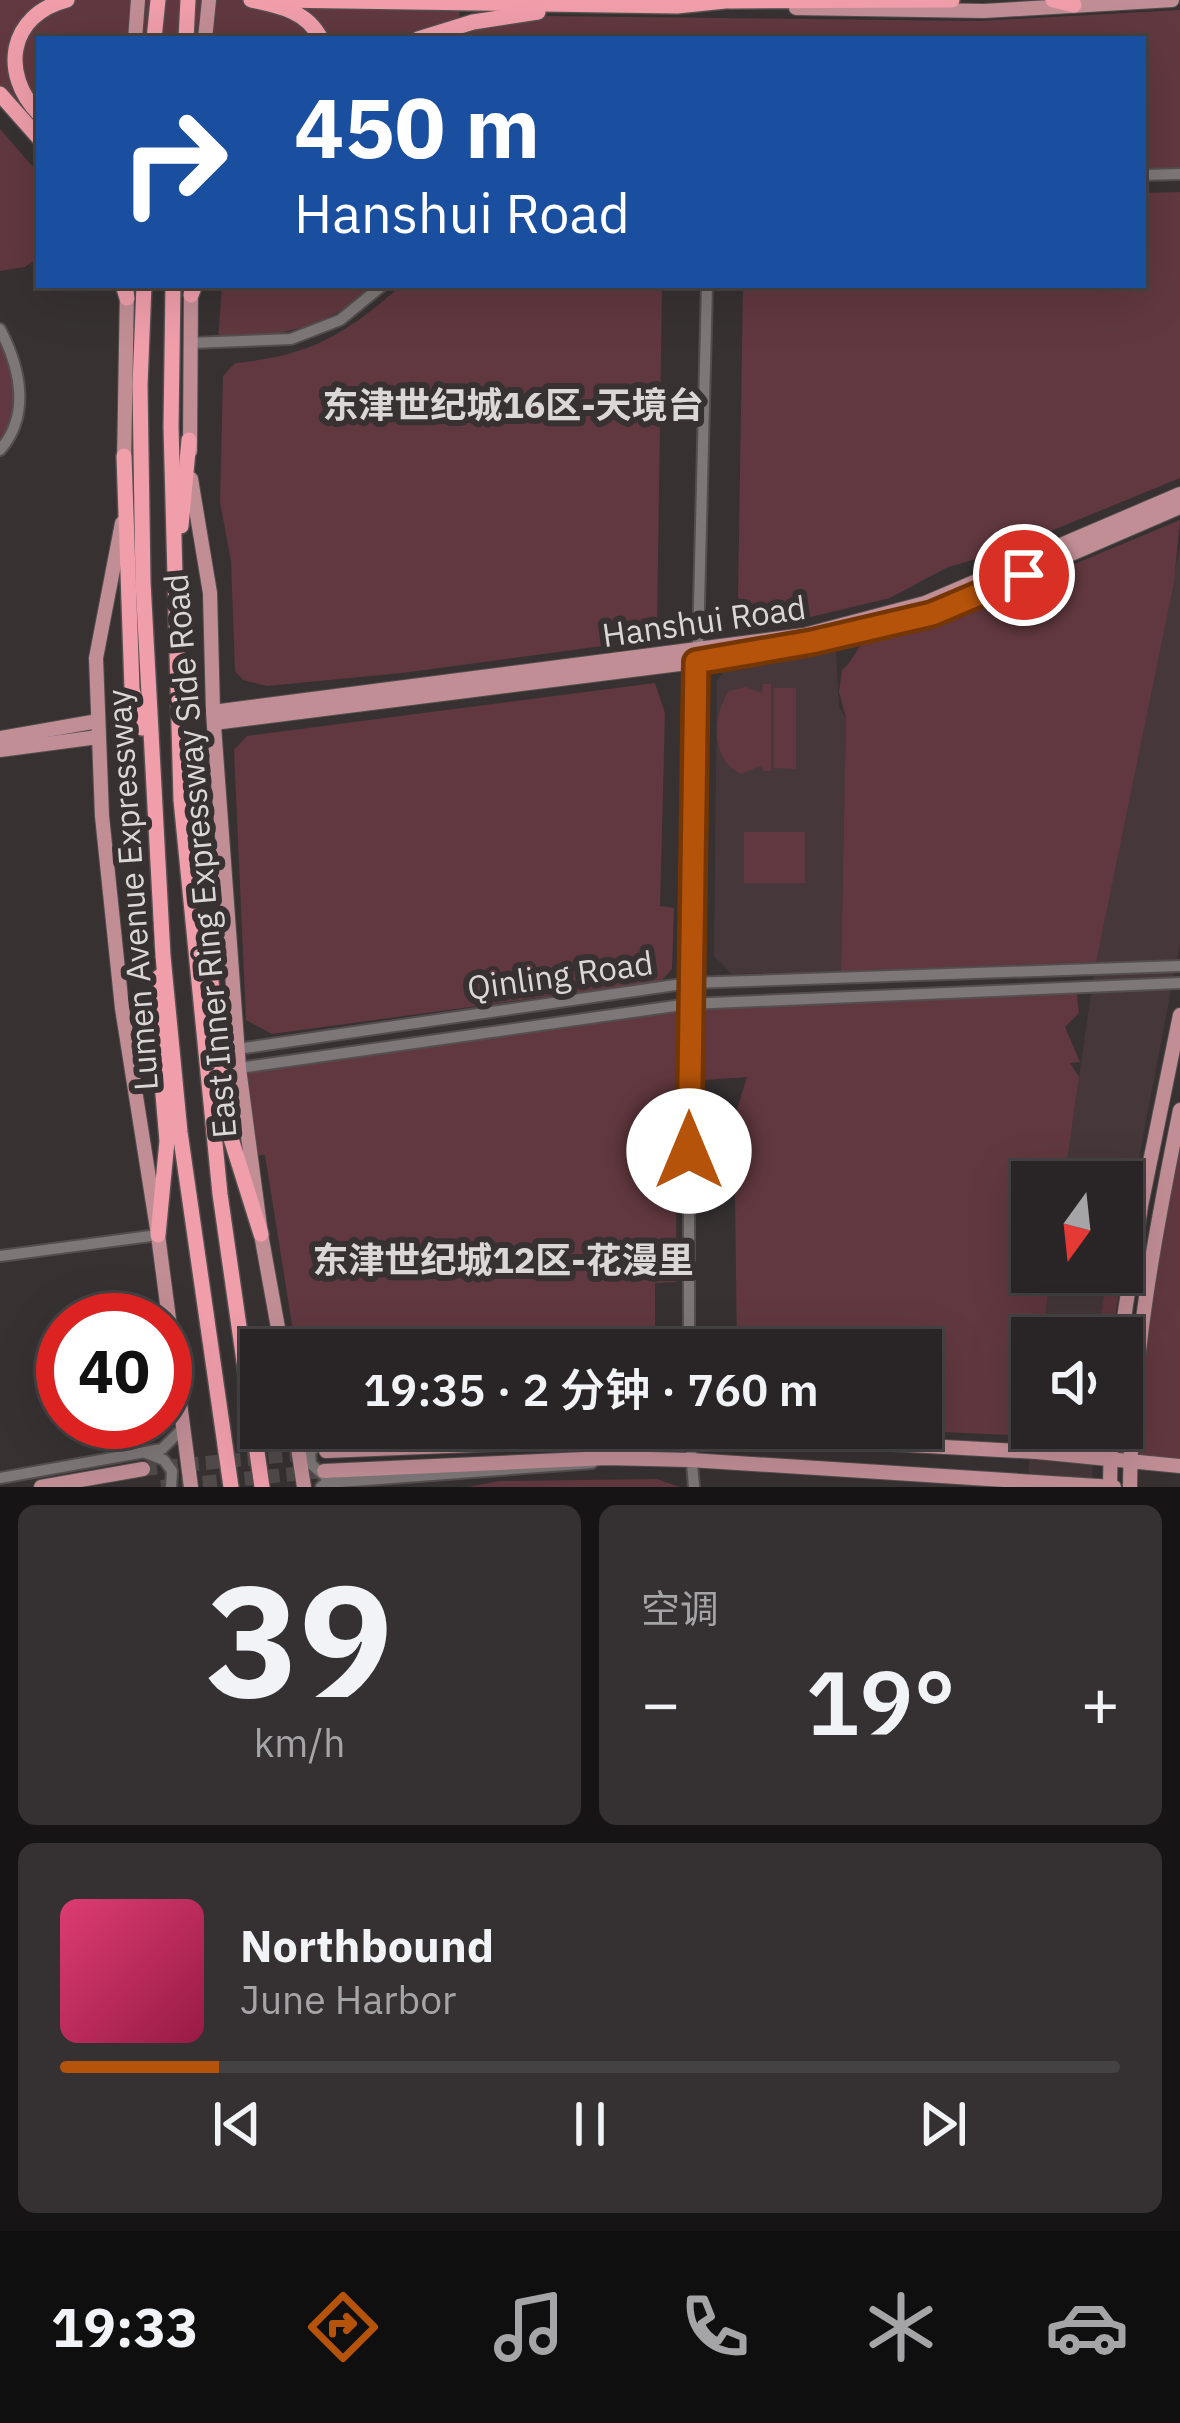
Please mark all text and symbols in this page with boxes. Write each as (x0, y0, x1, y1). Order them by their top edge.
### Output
text: 450 m (294, 72, 540, 181)
icon: right (96, 84, 252, 240)
text: Hanshui Road (294, 178, 630, 248)
district label: 东津世纪城16区-天境台 (322, 381, 704, 428)
pin (973, 524, 1075, 626)
icon: arrive (991, 542, 1057, 608)
street label: East Inner Ring Expressway Side Road (153, 572, 246, 1140)
street label: Hanshui Road (599, 585, 809, 656)
street label: Lumen Avenue Expressway (96, 688, 167, 1092)
street label: Qinling Road (464, 940, 656, 1009)
position arrow (626, 1088, 752, 1214)
north arrow (1011, 1161, 1143, 1293)
map controls (1011, 1161, 1143, 1449)
district label: 东津世纪城12区-花漫里 (312, 1236, 694, 1283)
speed limit sign: 40 (36, 1293, 192, 1449)
button: sound (1011, 1317, 1143, 1449)
text: 19:35 · 2 分钟 · 760 m (363, 1360, 819, 1418)
text: 39 (206, 1537, 393, 1740)
text: 空调 (641, 1583, 719, 1634)
text: 19° (805, 1643, 956, 1760)
text: − (641, 1659, 681, 1745)
text: + (1080, 1659, 1120, 1745)
text: km/h (254, 1717, 345, 1768)
text: Northbound (240, 1916, 494, 1974)
text: June Harbor (240, 1974, 456, 2025)
icon: previous (204, 2091, 270, 2157)
icon: pause (557, 2091, 623, 2157)
icon: next (910, 2091, 976, 2157)
icon: directions (301, 2285, 385, 2369)
icon: music (487, 2285, 571, 2369)
icon: phone (673, 2285, 757, 2369)
icon: climate (859, 2285, 943, 2369)
icon: car (1045, 2285, 1129, 2369)
text: 19:33 (51, 2292, 198, 2362)

